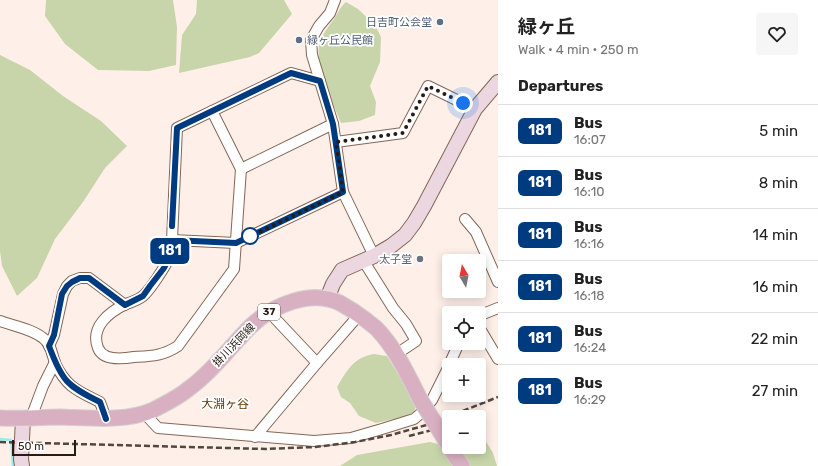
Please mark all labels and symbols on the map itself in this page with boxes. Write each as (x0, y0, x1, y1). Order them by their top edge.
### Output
place label: 日吉町公会堂 (366, 16, 432, 29)
marker: 日吉町公会堂 (435, 17, 445, 27)
place label: 緑ヶ丘公民館 (307, 34, 373, 47)
marker: 緑ヶ丘公民館 (294, 35, 304, 45)
your location (453, 93, 473, 113)
unlabelled marker (241, 227, 259, 245)
line badge: 181 (147, 238, 193, 264)
place label: 太子堂 (379, 253, 412, 266)
marker: 太子堂 (415, 254, 425, 264)
north arrow (442, 254, 486, 298)
road number: 37 (258, 304, 280, 320)
street label: 掛川浜岡線 (210, 321, 258, 369)
district label: 大淵ヶ谷 (201, 397, 249, 411)
scale bar (12, 438, 76, 457)

